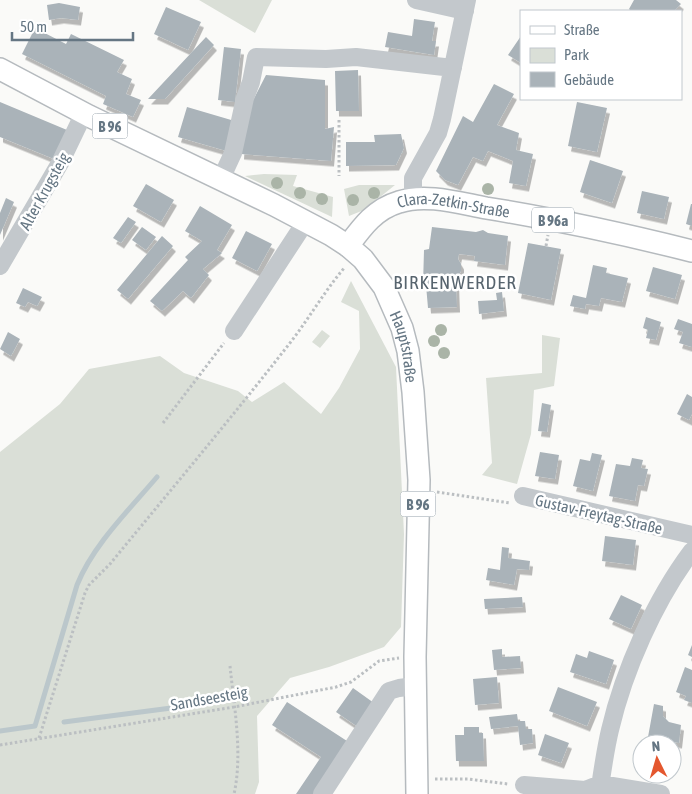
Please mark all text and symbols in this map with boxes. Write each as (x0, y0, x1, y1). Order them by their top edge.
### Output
scale bar (12, 10, 134, 42)
legend (520, 10, 682, 100)
text: 50 m (20, 18, 47, 35)
text: Straße (564, 21, 600, 38)
text: Park (564, 46, 589, 63)
text: Gebäude (564, 71, 614, 88)
road number: B 96 (92, 114, 128, 138)
street label: Alter Krugsteig (15, 149, 74, 233)
street label: Clara-Zetkin-Straße (395, 189, 511, 221)
road number: B 96a (532, 208, 574, 232)
district label: BIRKENWERDER (393, 271, 517, 293)
street label: Hauptstraße (387, 308, 421, 384)
street label: Gustav-Freytag-Straße (533, 491, 664, 538)
road number: B 96 (400, 492, 436, 516)
street label: Sandseesteig (169, 682, 249, 715)
north arrow (632, 734, 682, 784)
text: N (651, 738, 661, 754)

